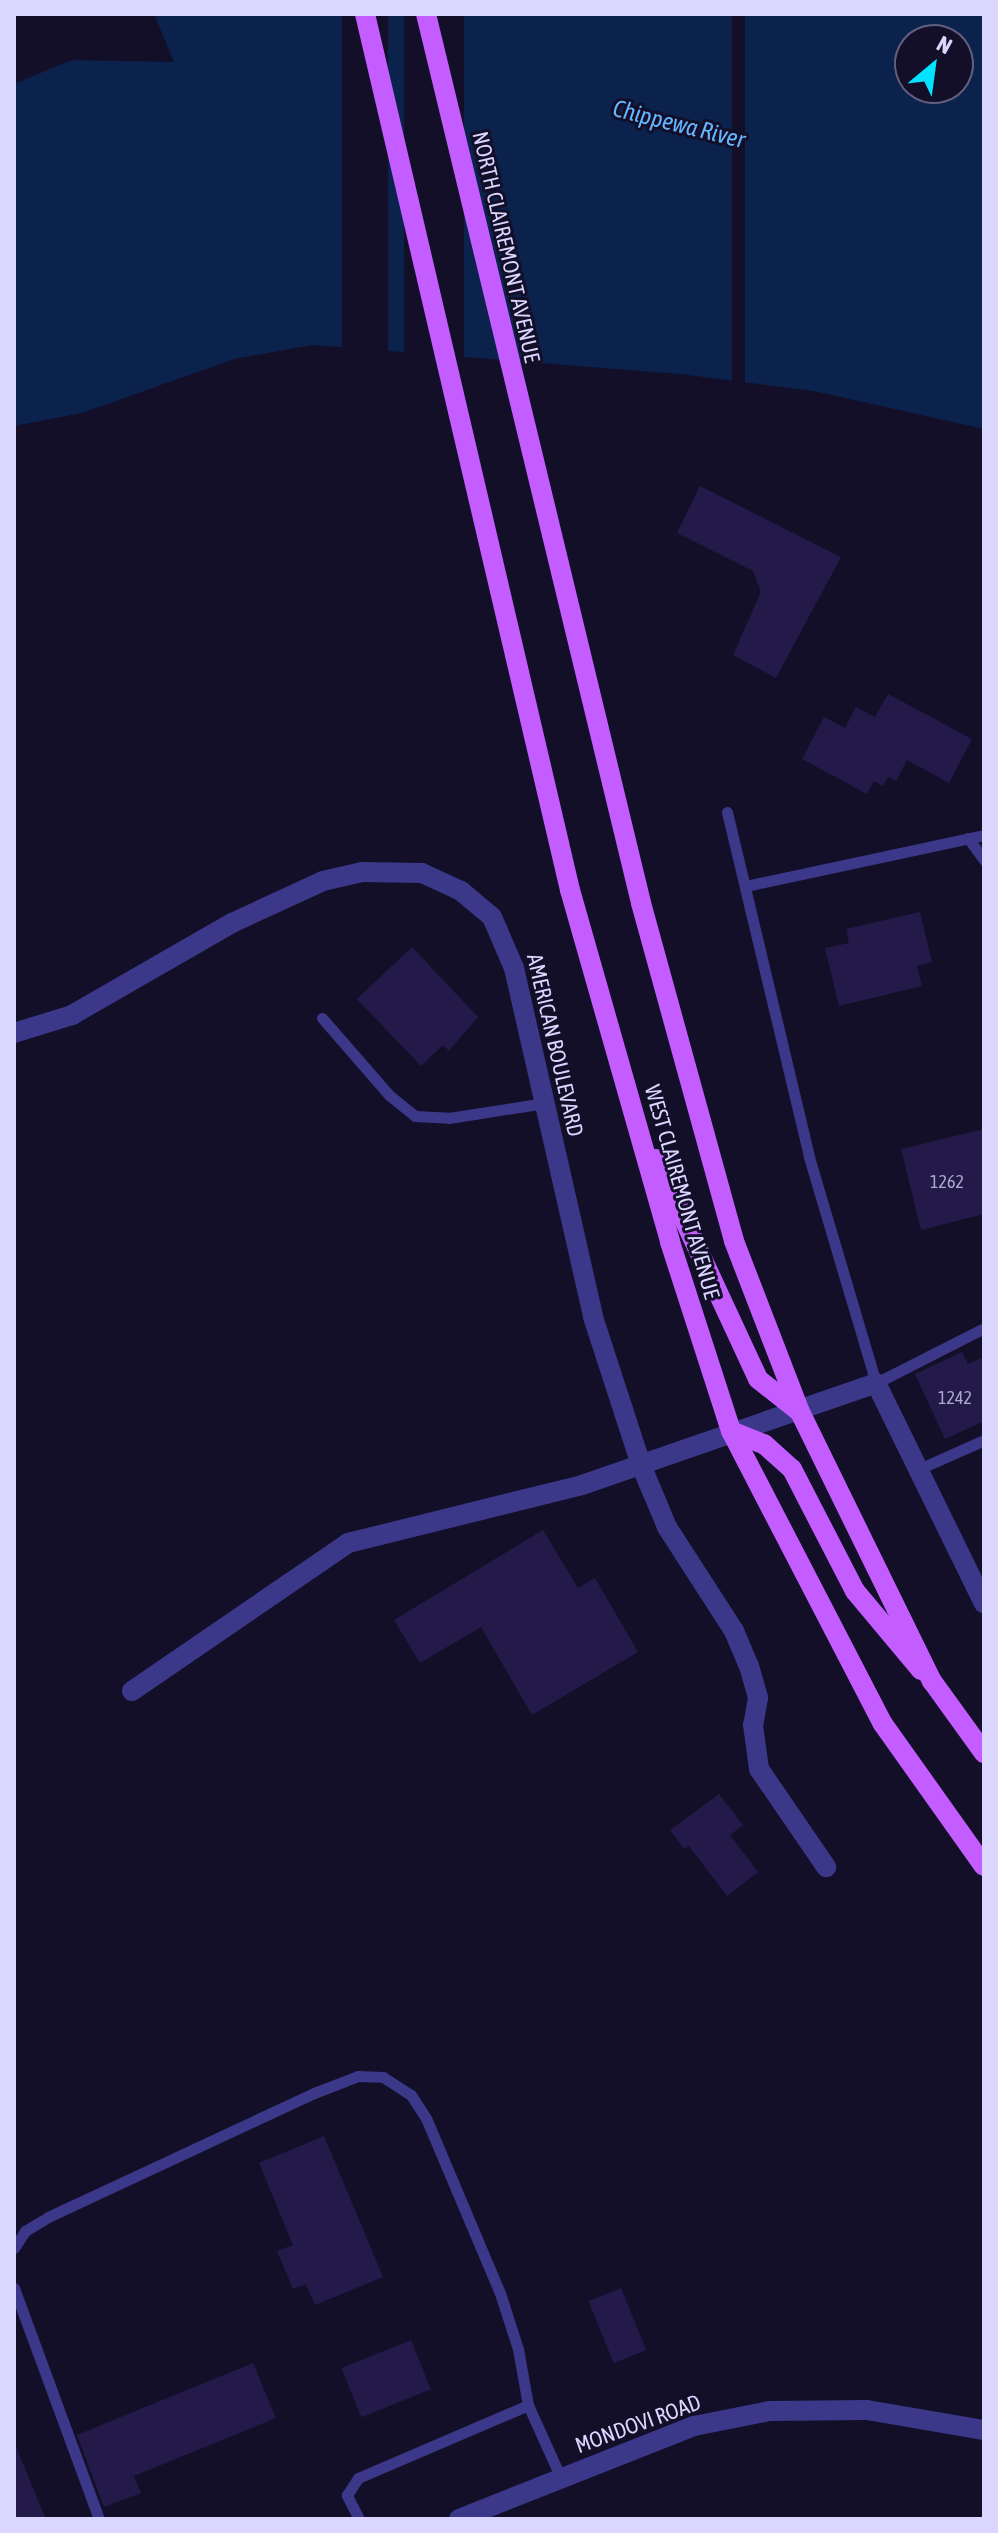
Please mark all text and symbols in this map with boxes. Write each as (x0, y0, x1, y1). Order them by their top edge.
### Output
north arrow (894, 24, 974, 104)
text: N (933, 30, 957, 59)
water label: Chippewa River (610, 94, 748, 154)
street label: NORTH CLAIREMONT AVENUE (467, 129, 545, 365)
street label: AMERICAN BOULEVARD (521, 951, 589, 1139)
street label: WEST CLAIREMONT AVENUE (639, 1082, 725, 1302)
house number: 1262 (930, 1171, 964, 1193)
house number: 1242 (938, 1387, 972, 1409)
street label: MONDOVI ROAD (572, 2389, 704, 2459)

